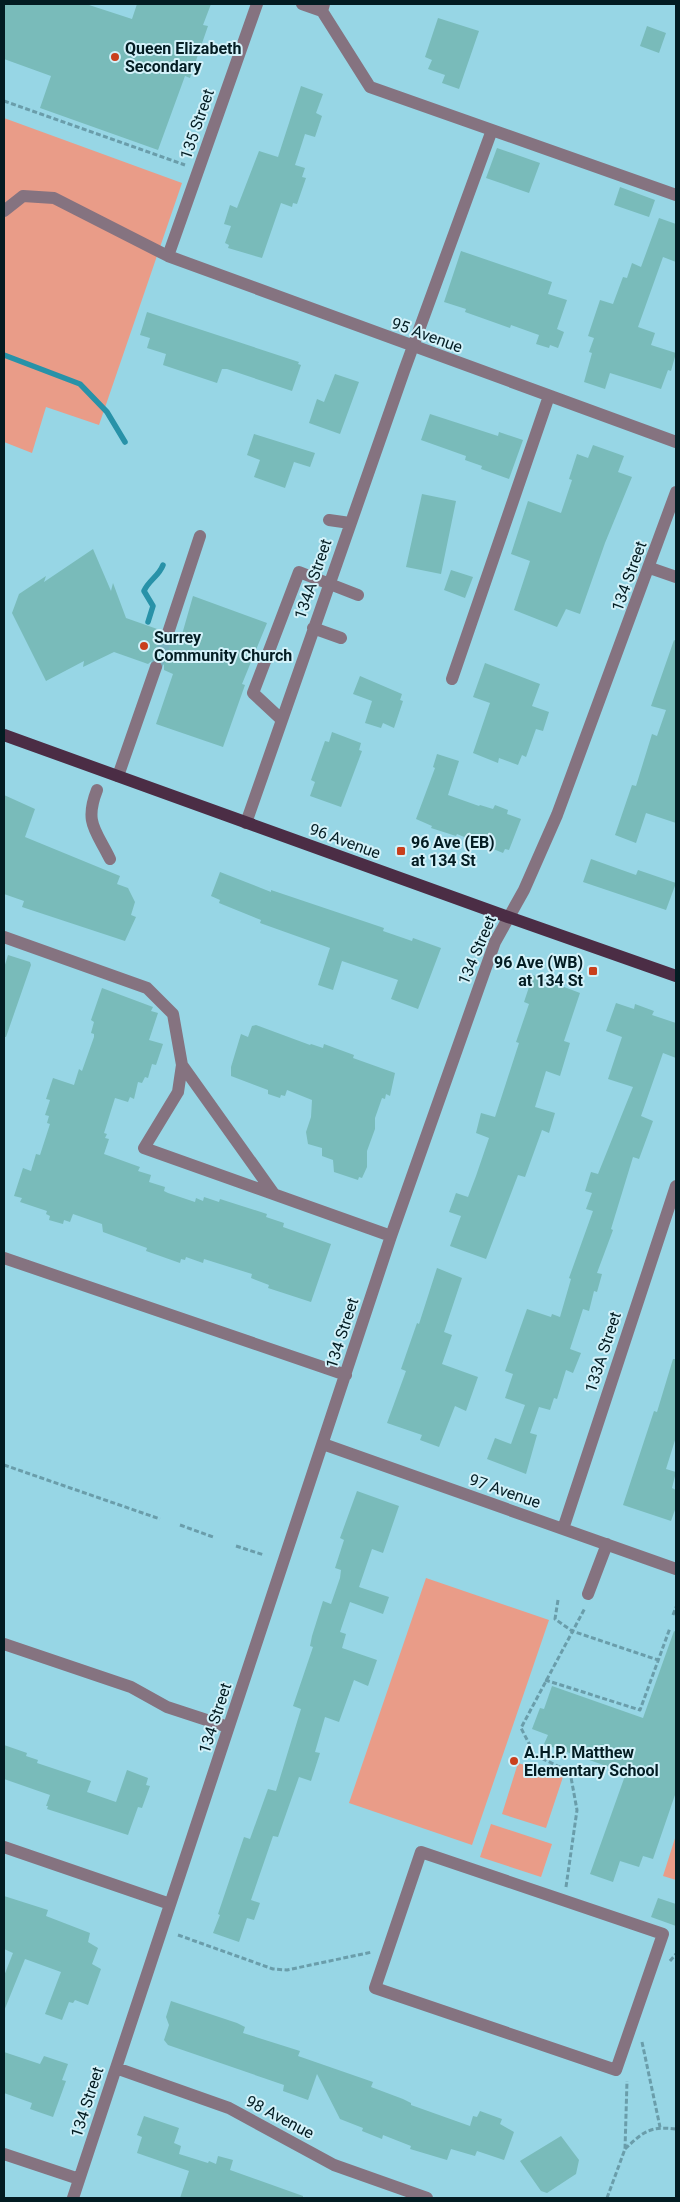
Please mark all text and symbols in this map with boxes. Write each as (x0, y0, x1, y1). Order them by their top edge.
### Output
place label: Queen Elizabeth Secondary (125, 39, 241, 76)
marker: Queen Elizabeth Secondary (109, 51, 121, 63)
street label: 135 Street (176, 86, 218, 162)
street label: 95 Avenue (389, 313, 465, 357)
street label: 134A Street (290, 536, 336, 622)
street label: 134 Street (608, 538, 650, 614)
place label: Surrey Community Church (154, 628, 292, 665)
marker: Surrey Community Church (138, 640, 150, 652)
street label: 96 Avenue (307, 819, 383, 863)
place label: 96 Ave (EB) at 134 St (411, 833, 495, 870)
marker: 96 Ave (EB) at 134 St (395, 845, 407, 857)
street label: 134 Street (454, 913, 500, 987)
place label: 96 Ave (WB) at 134 St (494, 953, 584, 990)
marker: 96 Ave (WB) at 134 St (587, 965, 599, 977)
street label: 134 Street (322, 1295, 362, 1371)
street label: 133A Street (581, 1309, 625, 1395)
street label: 97 Avenue (467, 1470, 543, 1512)
street label: 134 Street (195, 1680, 235, 1756)
place label: A.H.P. Matthew Elementary School (524, 1743, 659, 1780)
marker: A.H.P. Matthew Elementary School (508, 1755, 520, 1767)
street label: 134 Street (67, 2064, 107, 2140)
street label: 98 Avenue (243, 2091, 317, 2143)

